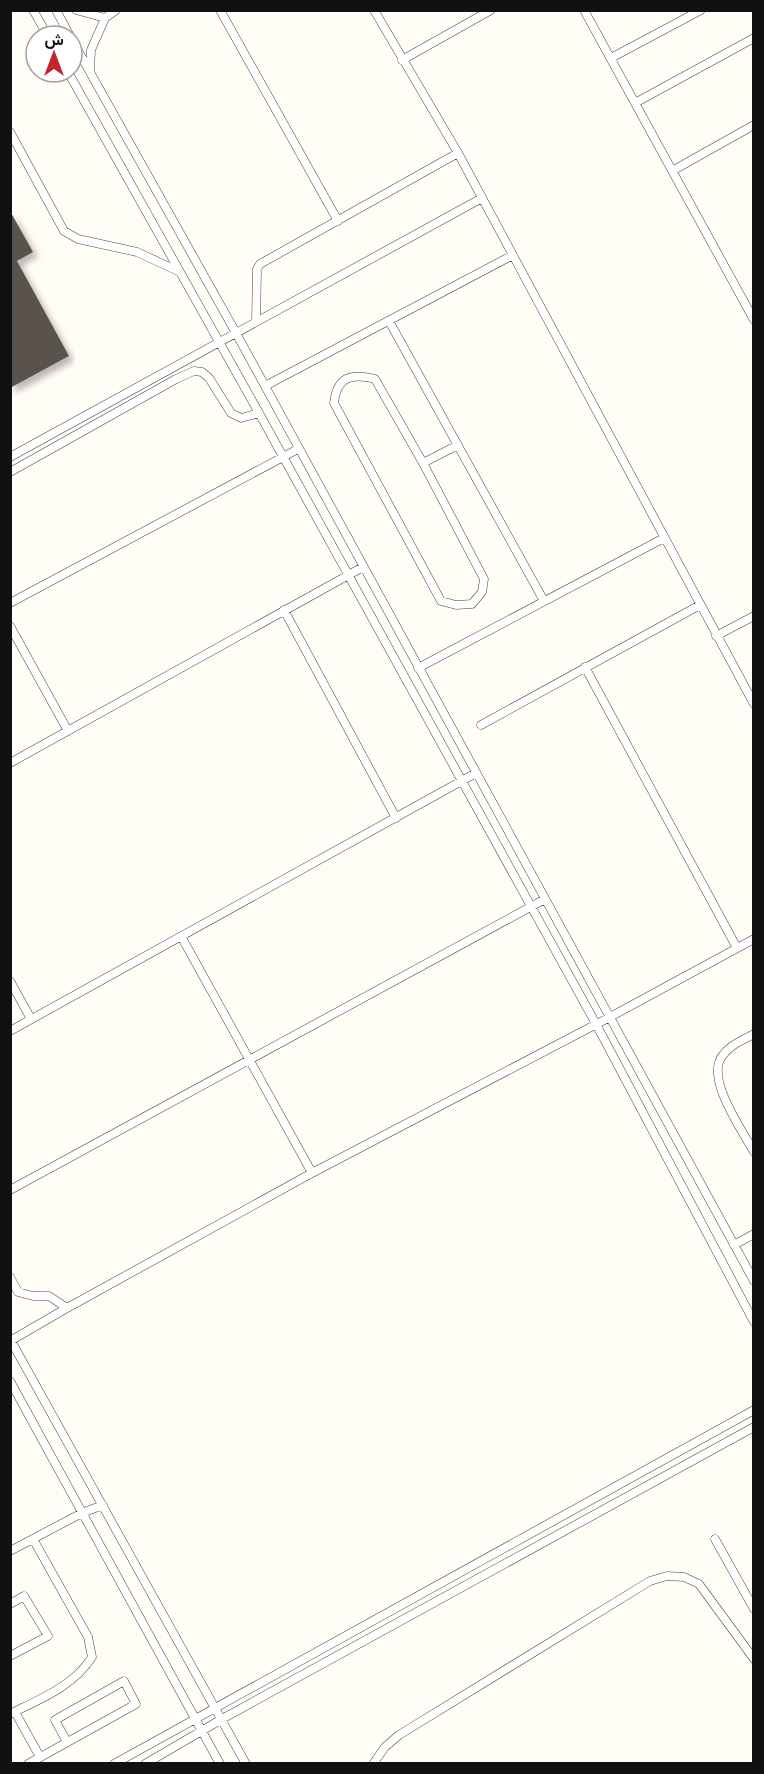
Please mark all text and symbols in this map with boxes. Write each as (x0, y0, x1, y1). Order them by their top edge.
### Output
north arrow (24, 24, 84, 84)
text: ش (44, 29, 64, 54)

